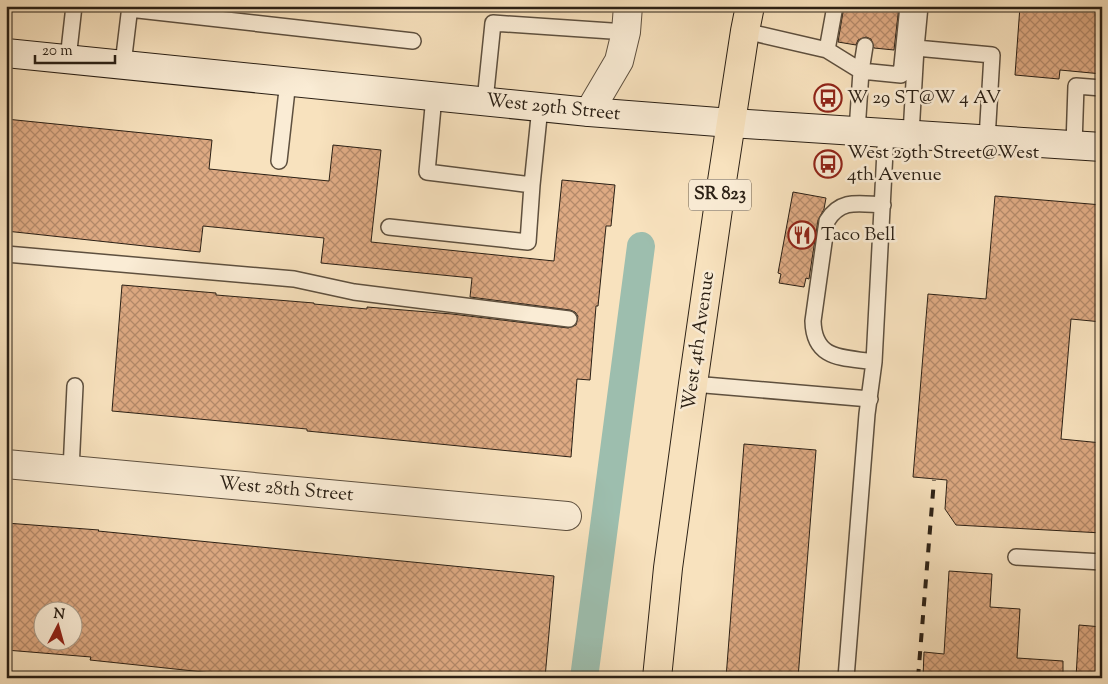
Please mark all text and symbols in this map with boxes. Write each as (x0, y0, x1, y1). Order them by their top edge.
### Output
scale bar (35, 32, 115, 64)
text: 20 m (42, 41, 73, 62)
bus stop icon: W 29 ST@W 4 AV (813, 83, 843, 113)
place label: W 29 ST@W 4 AV (847, 85, 1001, 112)
street label: West 29th Street (485, 88, 622, 129)
place label: West 29th Street@West 4th Avenue (847, 140, 1040, 189)
bus stop icon: West 29th Street@West 4th Avenue (813, 149, 843, 179)
road number: SR 823 (689, 180, 751, 210)
restaurant icon: Taco Bell (787, 220, 817, 250)
place label: Taco Bell (821, 222, 896, 249)
street label: West 4th Avenue (676, 269, 722, 413)
street label: West 28th Street (217, 471, 355, 509)
north arrow (32, 602, 82, 652)
text: N (53, 605, 66, 626)

